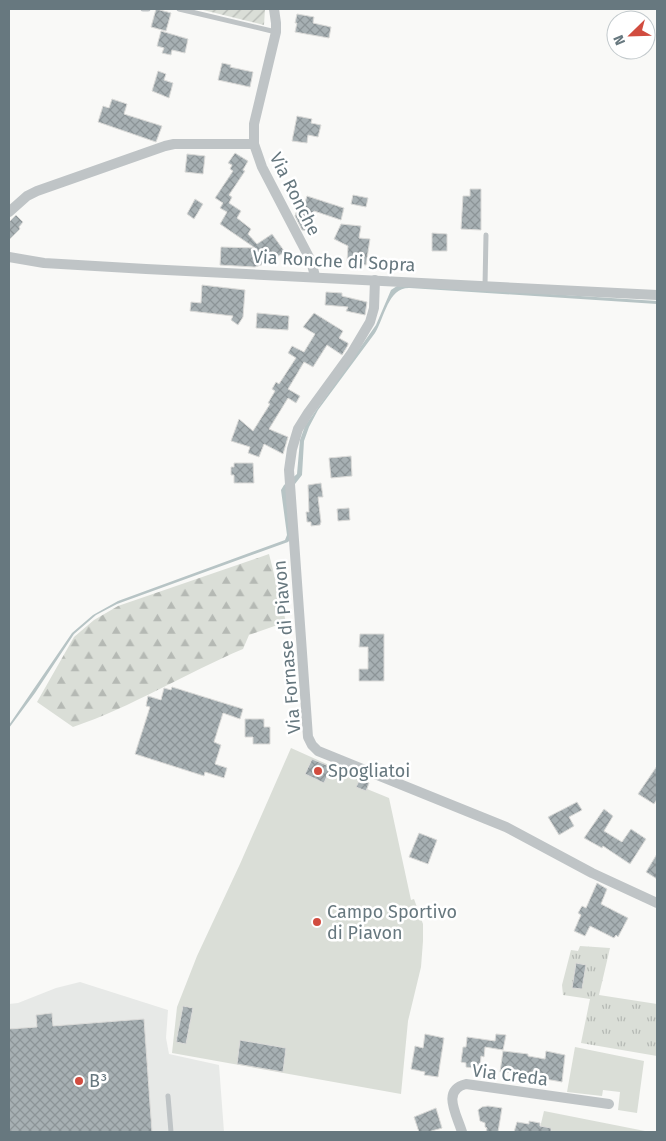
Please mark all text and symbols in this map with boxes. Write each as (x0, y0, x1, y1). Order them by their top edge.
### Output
north arrow (606, 10, 656, 60)
text: N (610, 32, 629, 47)
street label: Via Ronche (265, 149, 325, 239)
street label: Via Ronche di Sopra (252, 246, 416, 276)
street label: Via Fornase di Piavon (268, 559, 306, 735)
place label: Spogliatoi (328, 760, 410, 782)
marker: Spogliatoi (312, 765, 324, 777)
place label: Campo Sportivo di Piavon (327, 901, 457, 944)
marker: Campo Sportivo di Piavon (311, 916, 323, 928)
street label: Via Creda (471, 1059, 549, 1091)
place label: B³ (89, 1070, 107, 1092)
marker: B³ (73, 1075, 85, 1087)

